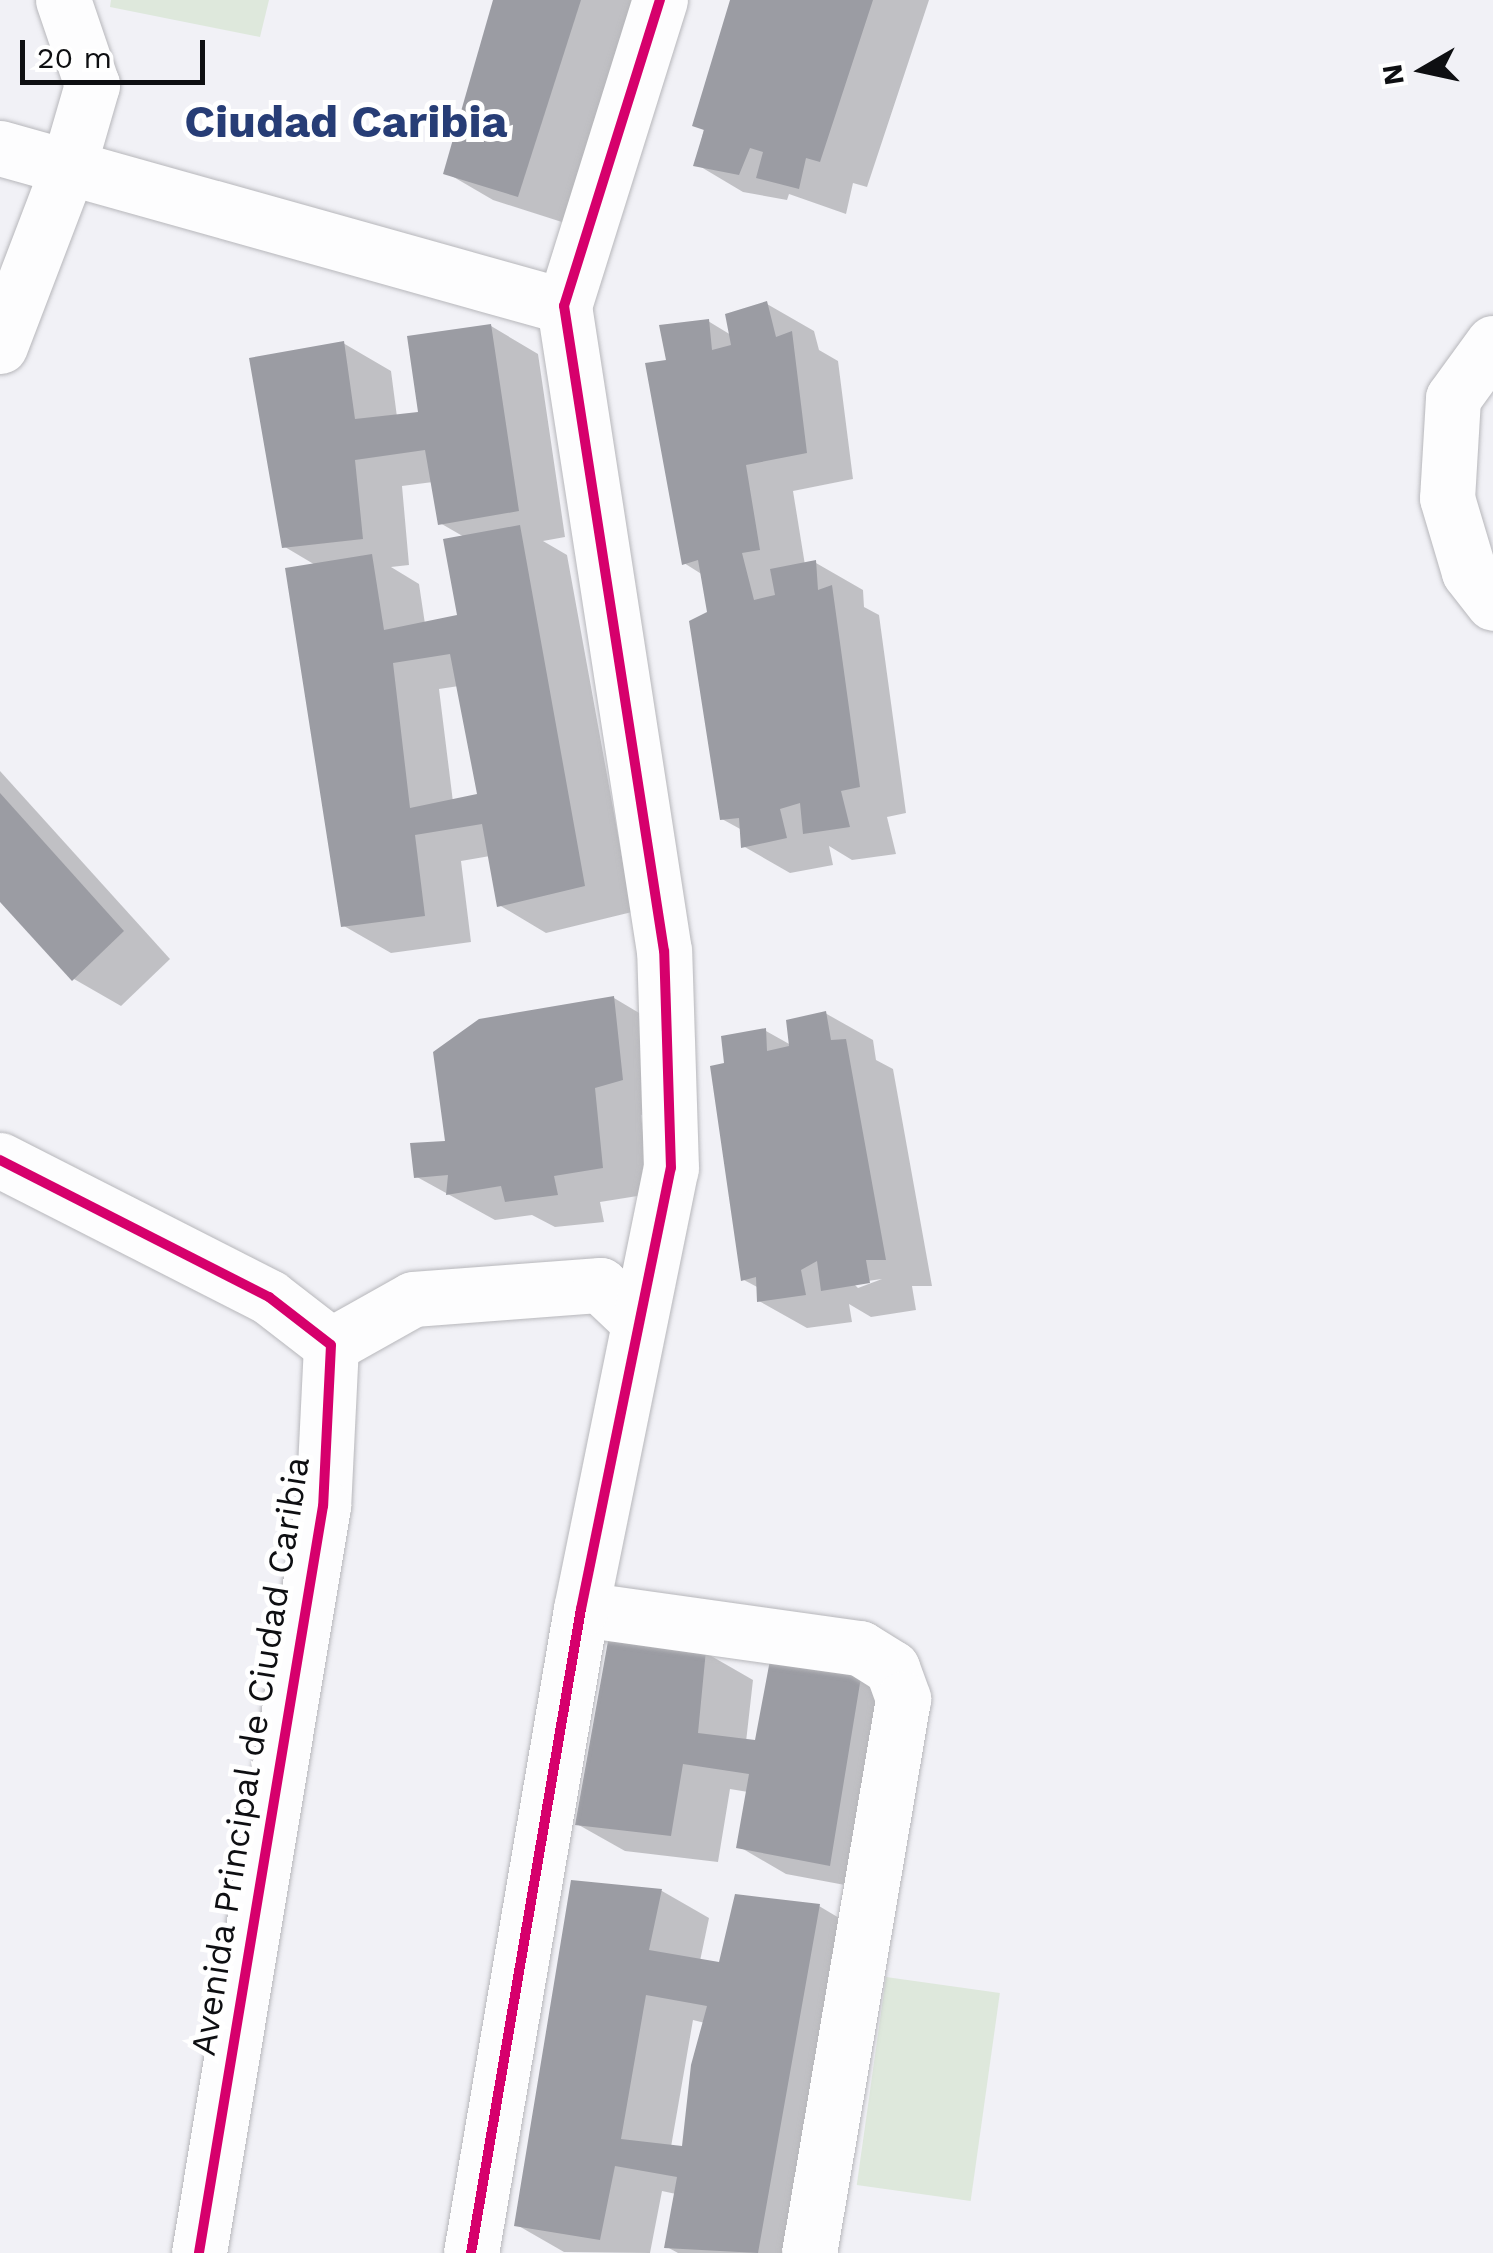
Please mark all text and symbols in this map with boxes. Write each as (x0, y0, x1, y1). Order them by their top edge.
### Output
scale bar (25, 20, 210, 82)
north arrow (1373, 20, 1473, 120)
text: 20 m (37, 40, 112, 75)
text: N (1375, 62, 1411, 88)
district label: Ciudad Caribia (184, 95, 508, 149)
street label: Avenida Principal de Ciudad Caribia (182, 1452, 318, 2060)

